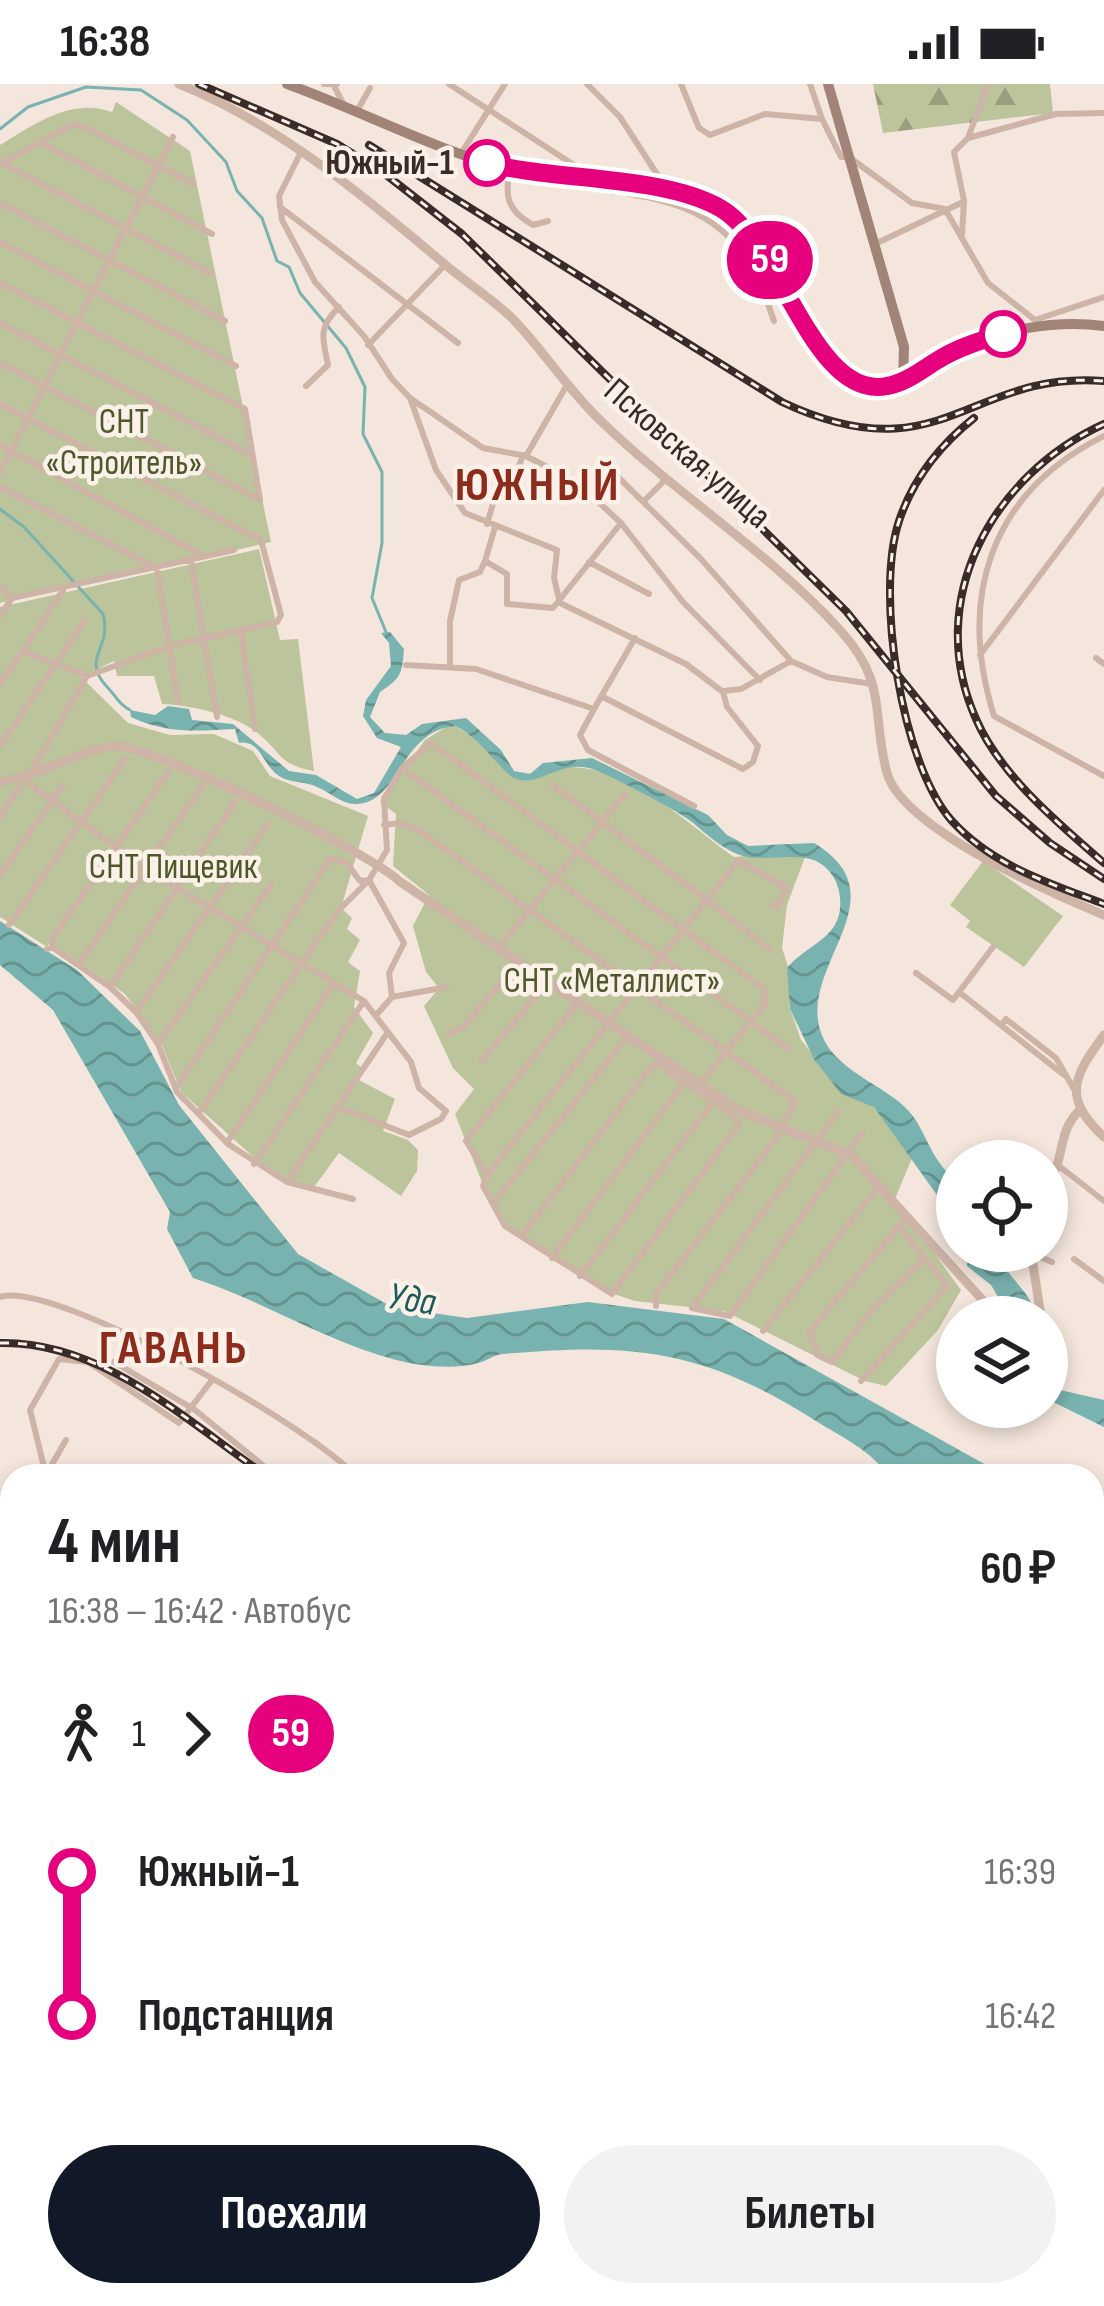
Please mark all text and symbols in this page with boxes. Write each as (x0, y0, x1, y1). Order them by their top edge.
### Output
text: 16:38 (60, 15, 150, 70)
marker: Южный-1 (465, 141, 509, 185)
place label: Южный-1 (325, 142, 454, 185)
line badge: 59 (716, 221, 824, 299)
text: 59 (751, 234, 789, 285)
unlabelled marker (981, 312, 1025, 356)
street label: Псковская улица (595, 370, 779, 538)
park label: СНТ «Строитель» (46, 401, 202, 485)
district label: ЮЖНЫЙ (455, 457, 621, 514)
park label: СНТ Пищевик (89, 846, 258, 889)
park label: СНТ «Металлист» (503, 960, 721, 1003)
map controls (936, 1140, 1068, 1428)
button: locate (936, 1140, 1068, 1272)
water label: Уда (385, 1273, 439, 1327)
button: layers (936, 1296, 1068, 1428)
district label: ГАВАНЬ (99, 1320, 249, 1377)
text: 4 мин (48, 1503, 181, 1582)
text: 60 ₽ (980, 1542, 1056, 1597)
text: 16:38 – 16:42 · Автобус (48, 1588, 352, 1635)
icon: walk (48, 1701, 114, 1767)
icon: forward (164, 1701, 230, 1767)
text: 59 (272, 1708, 310, 1759)
text: 1 (132, 1711, 146, 1758)
text: Южный-1 (138, 1845, 299, 1900)
text: 16:39 (984, 1849, 1056, 1896)
text: Подстанция (138, 1989, 334, 2044)
text: 16:42 (985, 1993, 1056, 2040)
button: Поехали (48, 2145, 540, 2283)
button: Билеты (564, 2145, 1056, 2283)

